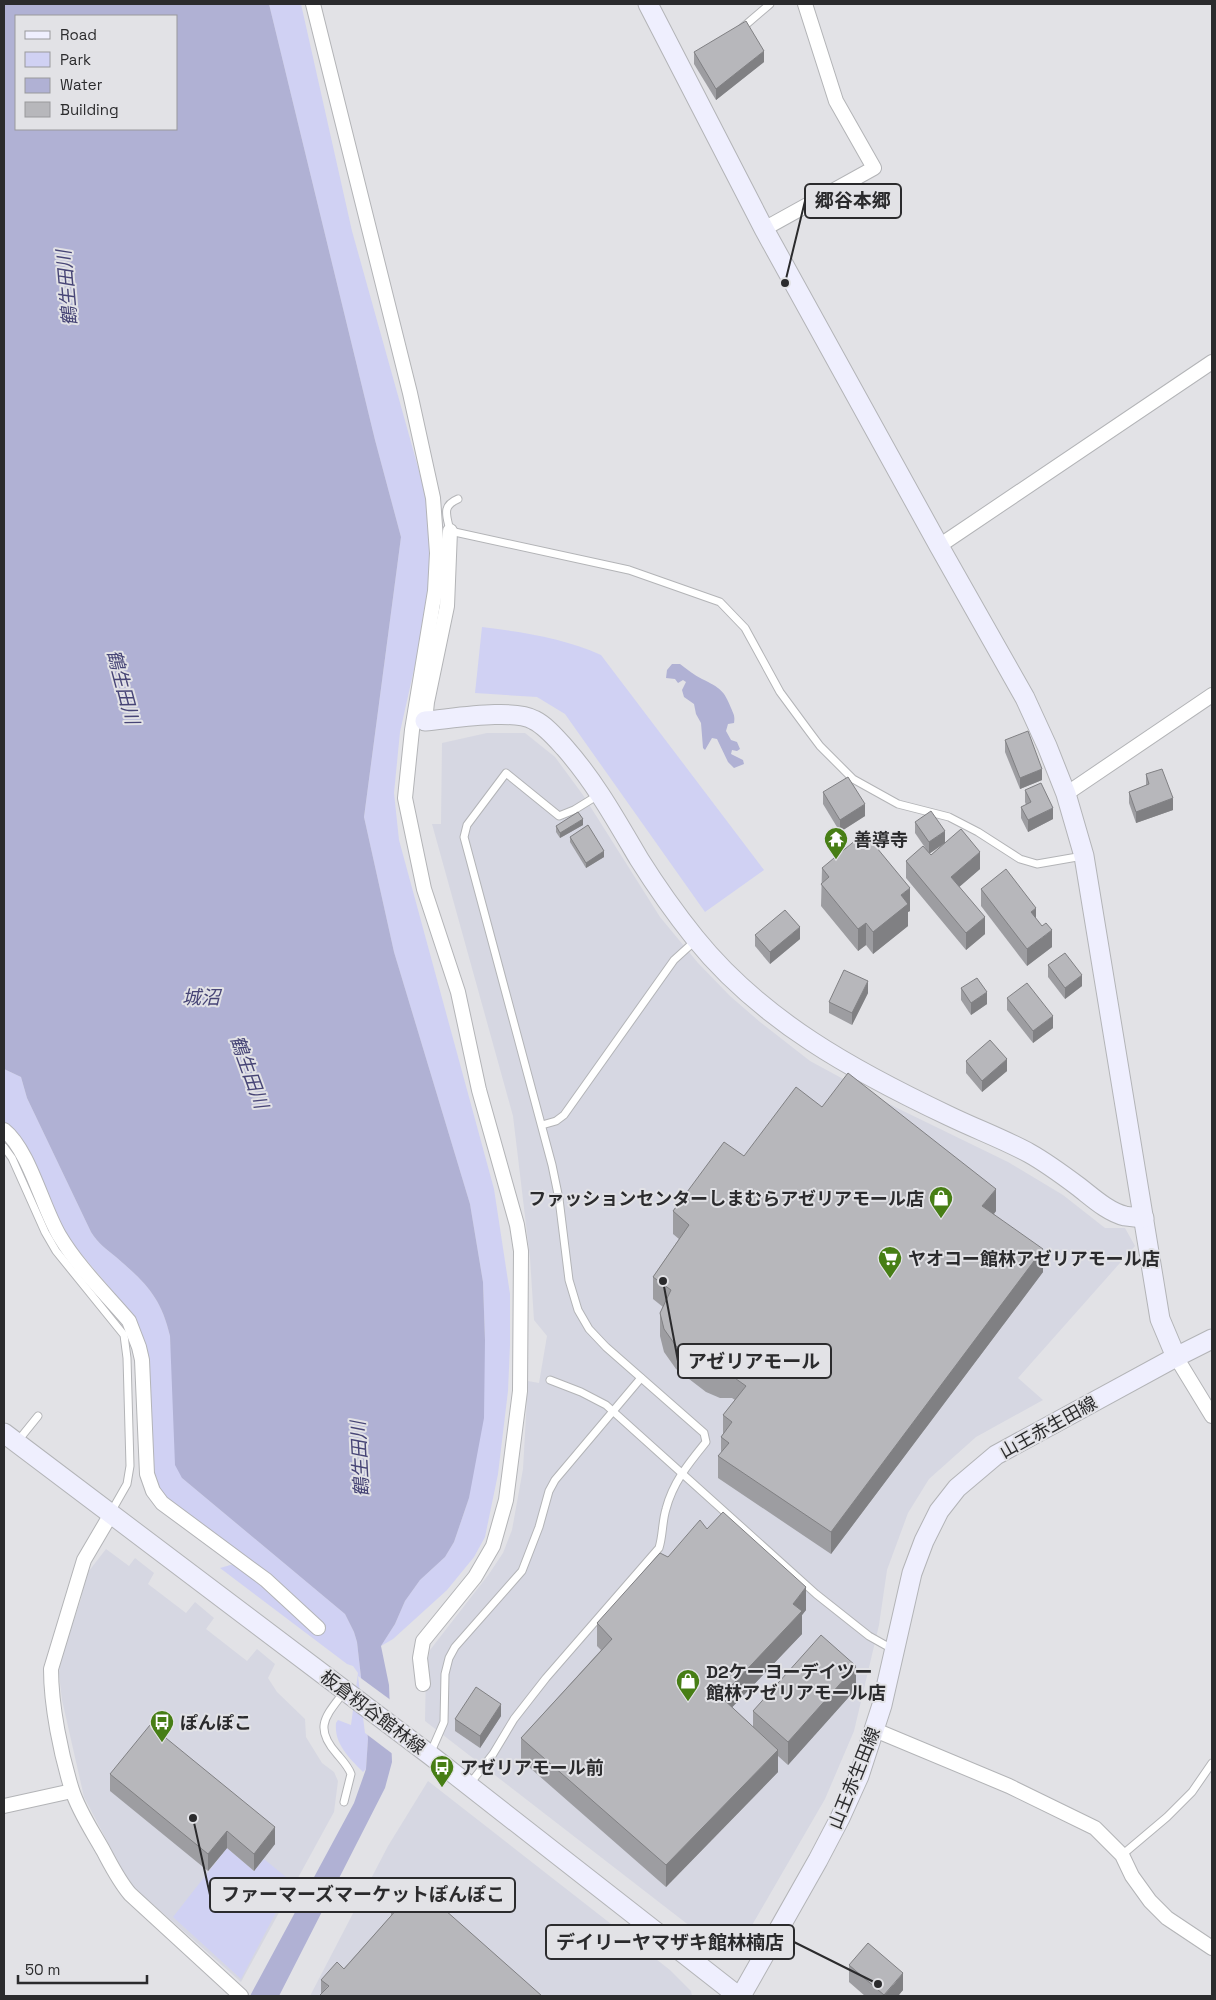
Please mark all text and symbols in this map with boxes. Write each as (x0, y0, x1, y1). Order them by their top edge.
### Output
legend (15, 15, 178, 130)
text: Road (60, 25, 97, 44)
text: Park (60, 50, 91, 69)
text: Water (60, 75, 103, 94)
text: Building (60, 100, 119, 119)
callout: 郷谷本郷 (805, 184, 901, 218)
text: 郷谷本郷 (815, 188, 891, 213)
water label: 鶴生田川 (51, 247, 83, 327)
water label: 鶴生田川 (101, 647, 145, 729)
temple icon: 善導寺 (823, 826, 849, 860)
place label: 善導寺 (854, 828, 908, 851)
water label: 城沼 (182, 985, 223, 1010)
water label: 鶴生田川 (224, 1032, 274, 1114)
shop icon: ファッションセンターしまむらアゼリアモール店 (928, 1185, 954, 1219)
place label: ファッションセンターしまむらアゼリアモール店 (528, 1187, 924, 1210)
supermarket icon: ヤオコー館林アゼリアモール店 (877, 1245, 903, 1279)
place label: ヤオコー館林アゼリアモール店 (908, 1247, 1160, 1270)
callout: アゼリアモール (678, 1344, 831, 1378)
text: アゼリアモール (688, 1349, 820, 1374)
street label: 山王赤生田線 (995, 1391, 1101, 1463)
water label: 鶴生田川 (345, 1418, 374, 1498)
place label: D2ケーヨーデイツー 館林アゼリアモール店 (706, 1660, 886, 1704)
street label: 板倉籾谷館林線 (316, 1665, 430, 1759)
shop icon: D2ケーヨーデイツー 館林アゼリアモール店 (675, 1668, 701, 1702)
bus stop icon: ぽんぽこ (149, 1709, 175, 1743)
place label: ぽんぽこ (180, 1711, 252, 1734)
street label: 山王赤生田線 (823, 1724, 885, 1832)
bus stop icon: アゼリアモール前 (429, 1754, 455, 1788)
place label: アゼリアモール前 (460, 1756, 604, 1779)
callout: ファーマーズマーケットぽんぽこ (210, 1878, 515, 1912)
text: ファーマーズマーケットぽんぽこ (221, 1882, 505, 1907)
callout: デイリーヤマザキ館林楠店 (546, 1925, 794, 1959)
text: デイリーヤマザキ館林楠店 (556, 1930, 784, 1955)
scale bar (18, 1952, 146, 1984)
text: 50 m (25, 1960, 60, 1979)

